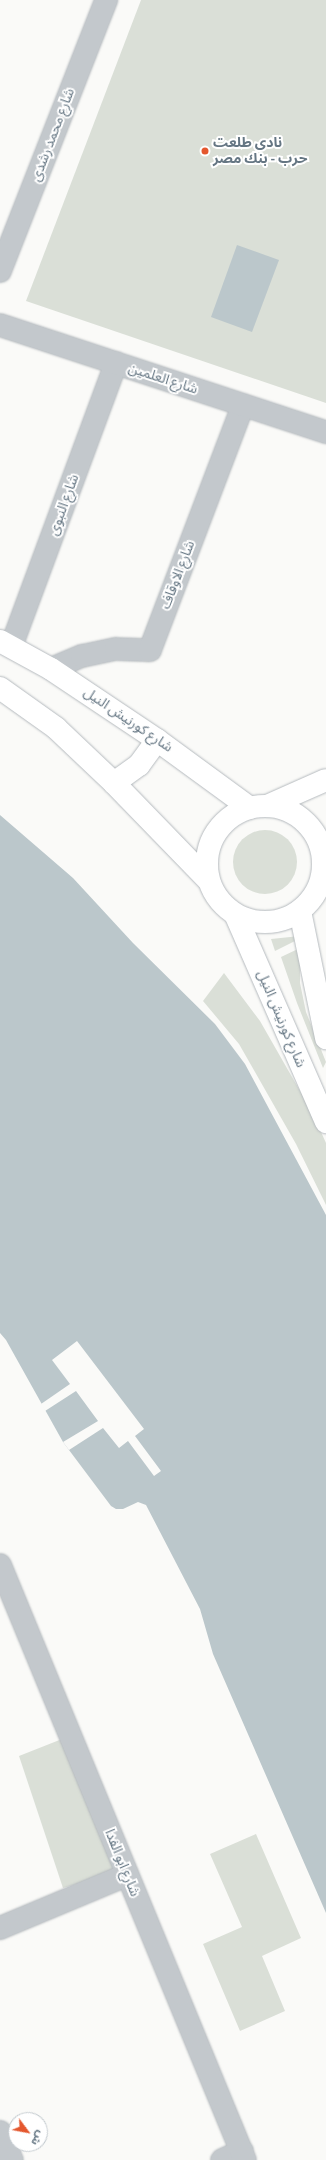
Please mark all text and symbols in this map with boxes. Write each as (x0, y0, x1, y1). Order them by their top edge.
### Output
street label: شارع محمد رشدى (28, 86, 78, 184)
place label: نادى طلعت حرب - بنك مصر (213, 135, 307, 168)
marker: نادى طلعت حرب - بنك مصر (200, 146, 210, 156)
street label: شارع العلمين (126, 360, 200, 398)
street label: شارع النبوى (45, 472, 83, 538)
street label: شارع الاوقاف (157, 538, 199, 612)
street label: شارع كورنيش النيل (80, 684, 176, 756)
street label: شارع كورنيش النيل (253, 968, 309, 1070)
street label: شارع ابو الفدا (101, 1827, 143, 1899)
north arrow (8, 2112, 48, 2152)
text: ش (27, 2128, 48, 2148)

